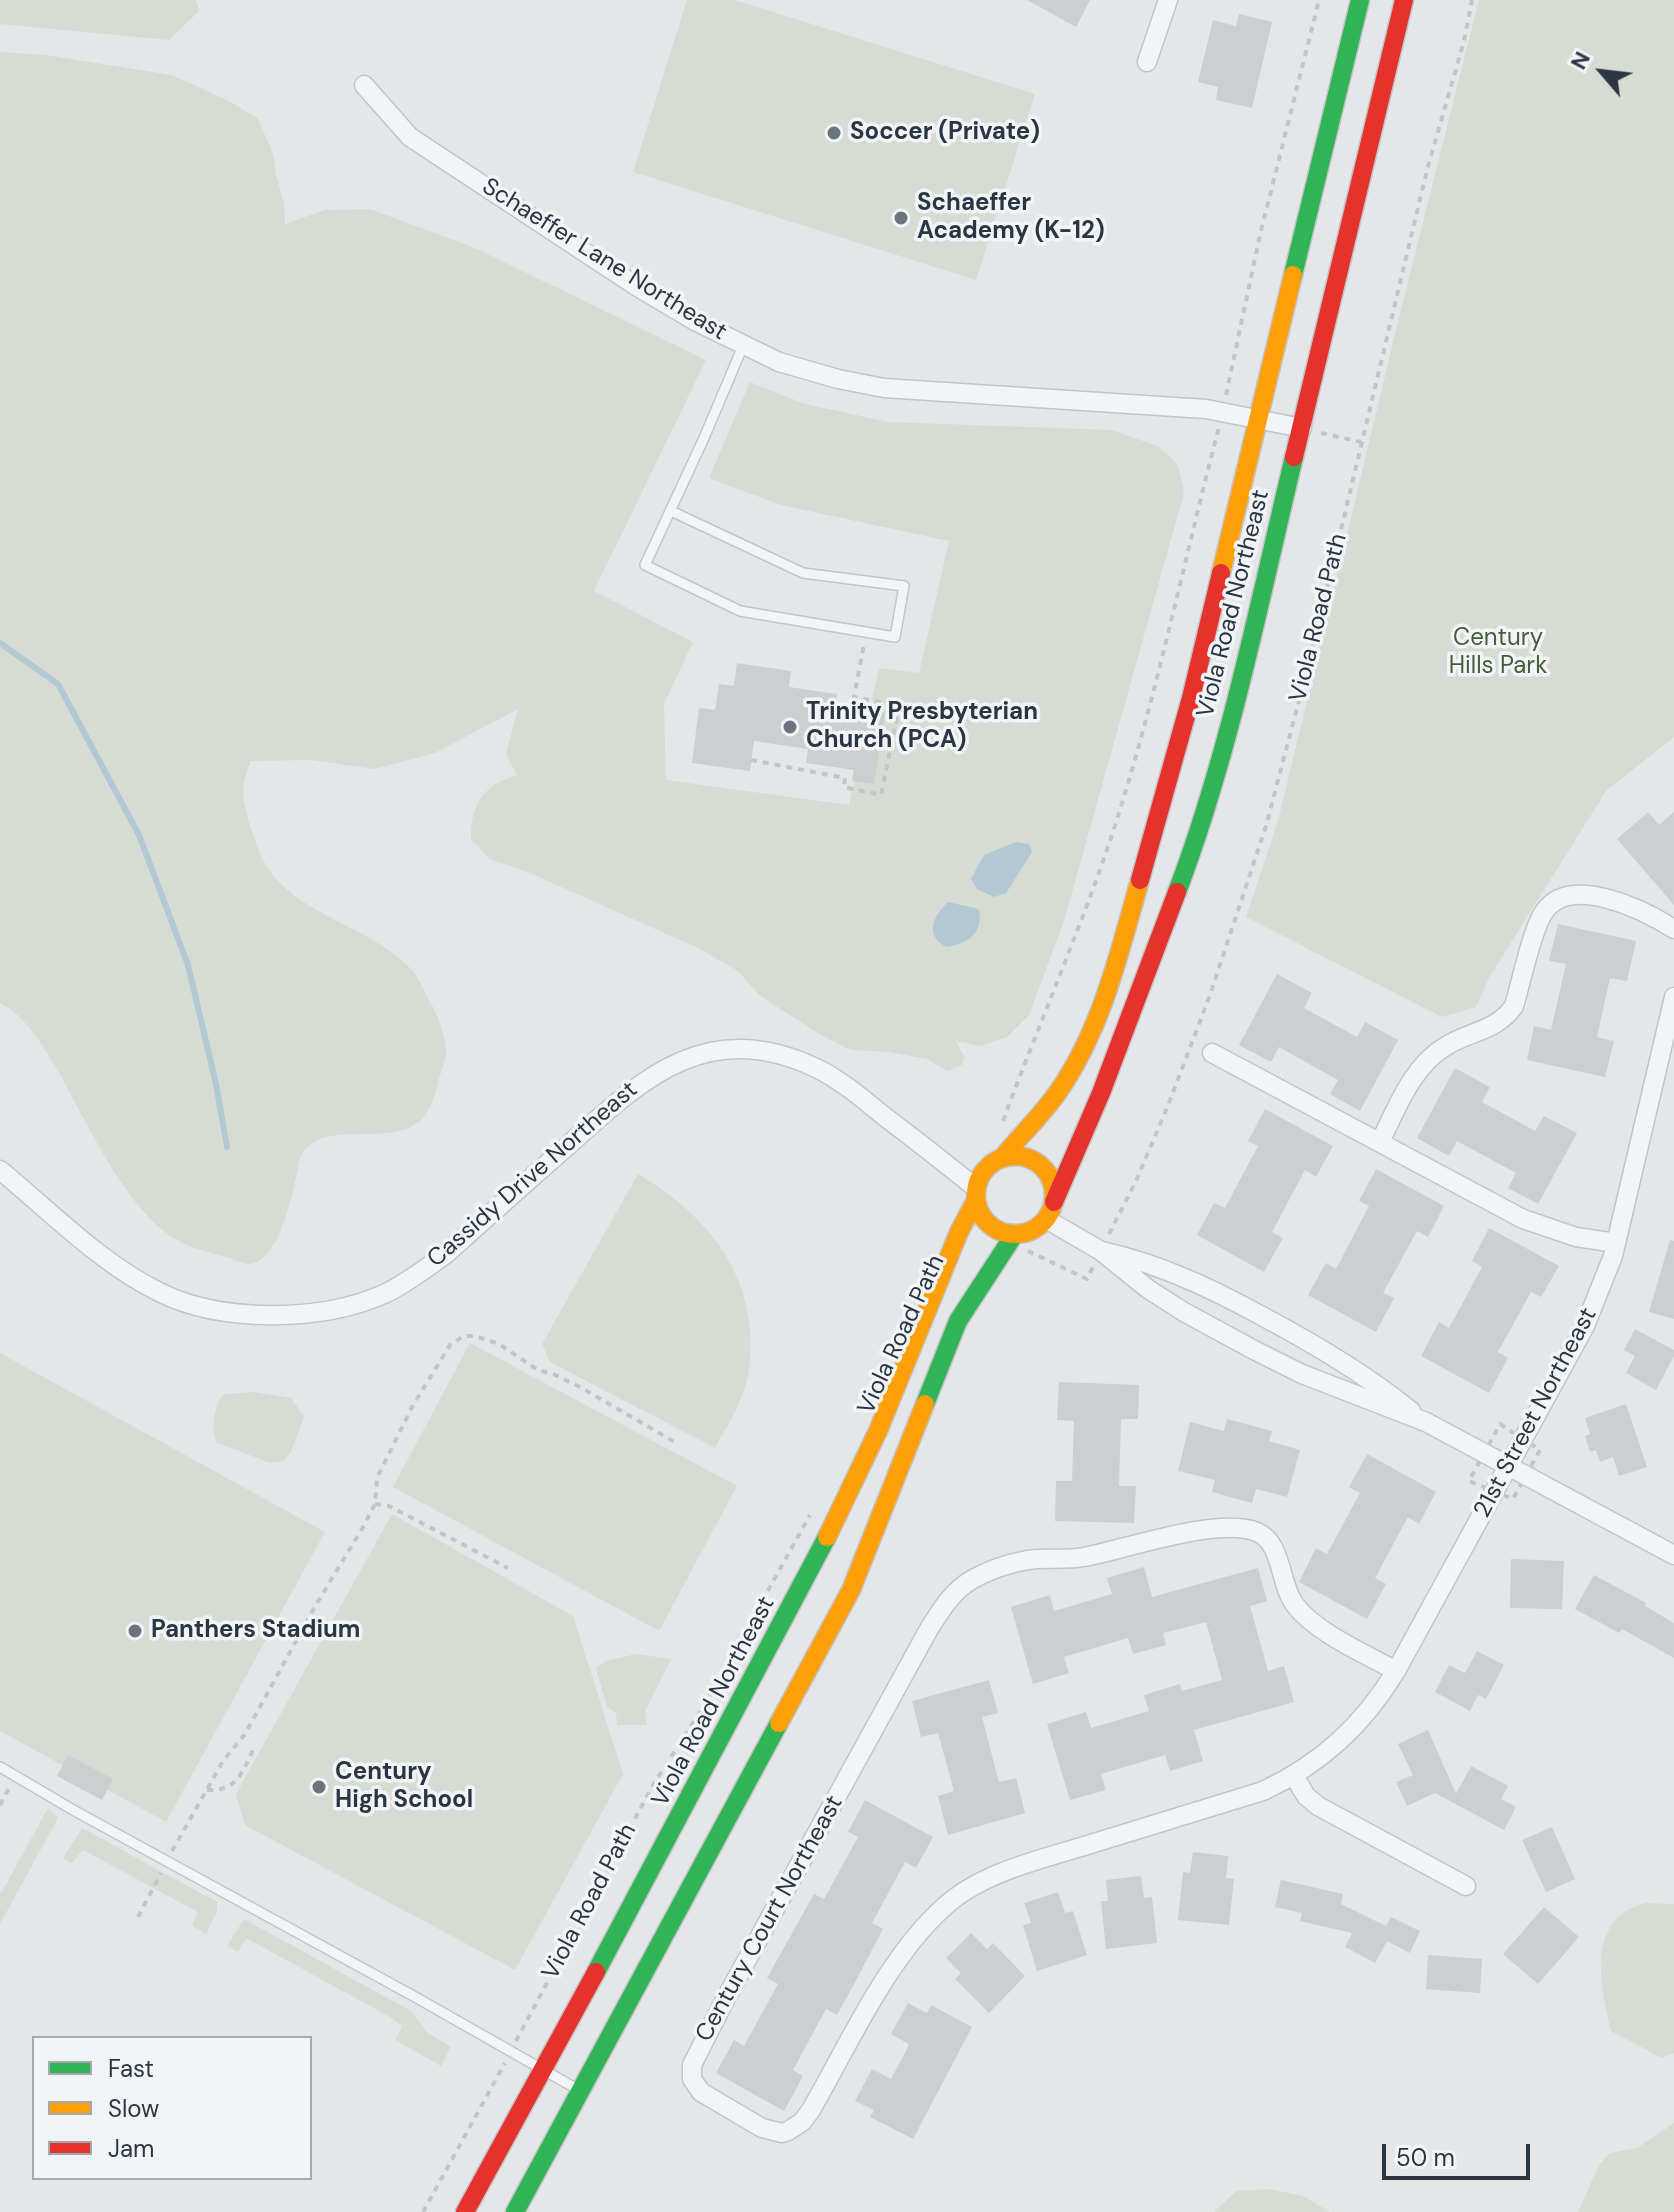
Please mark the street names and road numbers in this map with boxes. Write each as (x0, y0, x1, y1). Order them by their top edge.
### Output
street label: Schaeffer Lane Northeast (476, 173, 732, 347)
street label: Viola Road Northeast (1192, 487, 1276, 721)
street label: Viola Road Path (1284, 531, 1354, 705)
street label: Cassidy Drive Northeast (422, 1076, 644, 1274)
street label: Viola Road Path (853, 1251, 951, 1419)
street label: 21st Street Northeast (1468, 1303, 1604, 1523)
street label: Viola Road Northeast (646, 1592, 782, 1812)
street label: Century Court Northeast (690, 1791, 850, 2047)
street label: Viola Road Path (537, 1819, 643, 1985)

